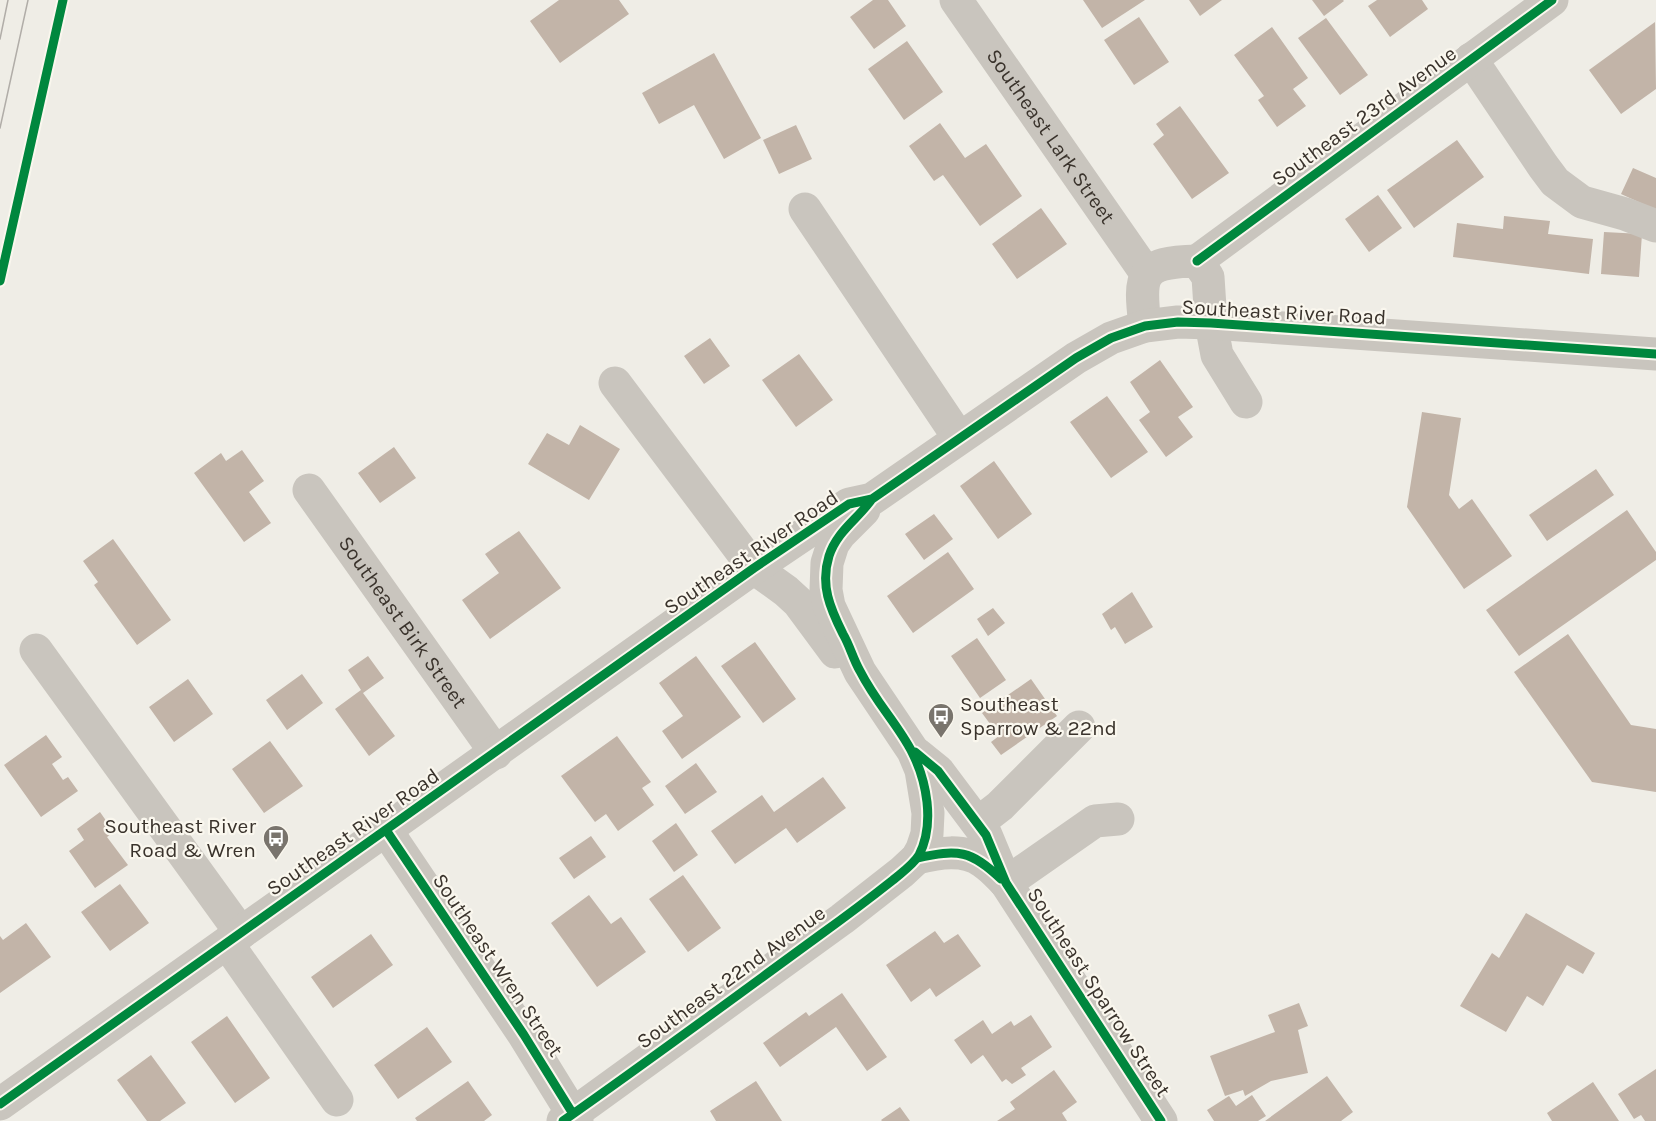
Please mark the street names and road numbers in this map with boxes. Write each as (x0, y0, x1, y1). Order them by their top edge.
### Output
street label: Southeast 23rd Avenue (1267, 41, 1461, 191)
street label: Southeast Lark Street (982, 44, 1120, 228)
street label: Southeast River Road (1181, 295, 1387, 329)
street label: Southeast River Road (659, 485, 843, 619)
street label: Southeast Birk Street (334, 531, 472, 713)
street label: Southeast River Road (262, 763, 444, 901)
street label: Southeast Wren Street (428, 869, 568, 1061)
street label: Southeast Sparrow Street (1022, 883, 1176, 1101)
street label: Southeast 22nd Avenue (632, 900, 830, 1054)

